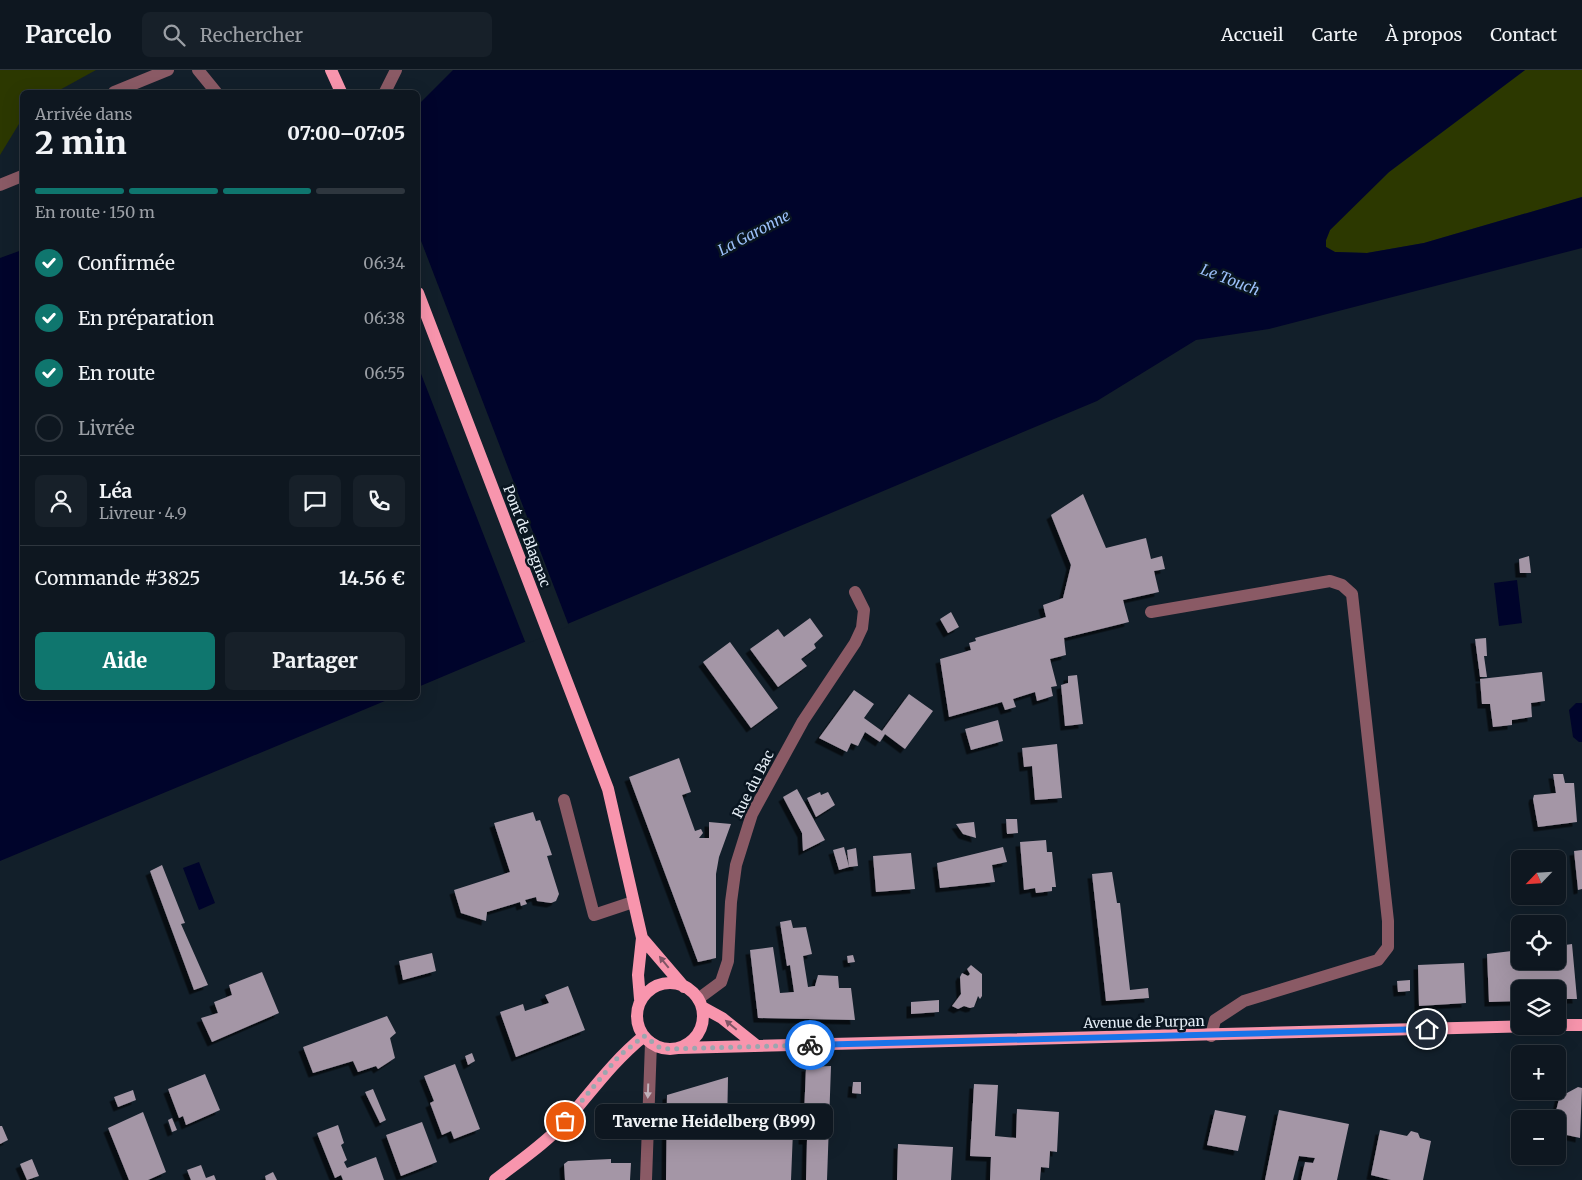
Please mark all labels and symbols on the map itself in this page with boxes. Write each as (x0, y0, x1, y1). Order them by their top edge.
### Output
water label: La Garonne (714, 205, 793, 260)
water label: Le Touch (1198, 260, 1262, 299)
street label: Pont de Blagnac (499, 483, 555, 589)
street label: Rue du Bac (728, 747, 778, 821)
north arrow (1511, 850, 1566, 905)
one-way arrow (658, 955, 669, 968)
pin (1406, 1008, 1448, 1050)
street label: Avenue de Purpan (1082, 1012, 1205, 1032)
one-way arrow (725, 1019, 737, 1031)
courier (785, 1020, 835, 1070)
one-way arrow (644, 1083, 652, 1099)
pin (544, 1100, 586, 1142)
callout: Taverne Heidelberg (B99) (595, 1104, 832, 1138)

